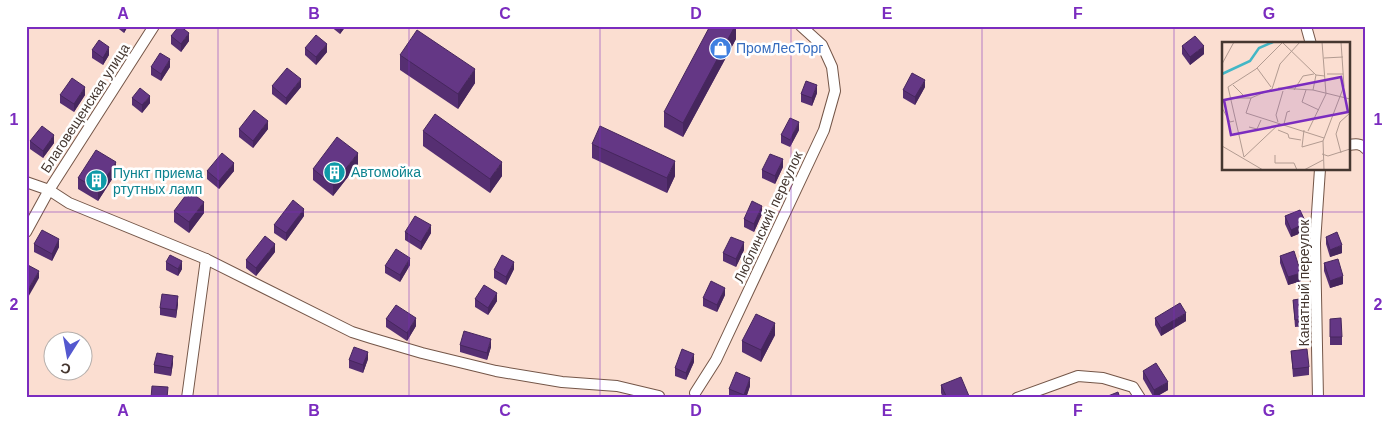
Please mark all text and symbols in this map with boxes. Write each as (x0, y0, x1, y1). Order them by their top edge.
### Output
text: A (117, 5, 129, 22)
text: B (308, 5, 320, 22)
text: C (499, 5, 511, 22)
text: D (690, 5, 702, 22)
text: E (882, 5, 893, 22)
text: F (1073, 5, 1083, 22)
text: G (1263, 5, 1275, 22)
shop icon: ПромЛесТорг (708, 36, 732, 60)
street label: Благовещенская улица (37, 40, 133, 176)
place label: ПромЛесТорг (736, 40, 823, 56)
inset map (1222, 42, 1350, 170)
text: 1 (10, 111, 19, 128)
text: 1 (1374, 111, 1383, 128)
street label: Люблинский переулок (730, 148, 806, 285)
building icon: Автомойка (323, 160, 347, 184)
place label: Автомойка (351, 164, 421, 180)
place label: Пункт приема ртутных ламп (113, 165, 203, 197)
building icon: Пункт приема ртутных ламп (85, 169, 109, 193)
street label: Канатный переулок (1296, 219, 1312, 346)
text: 2 (10, 296, 19, 313)
text: 2 (1374, 296, 1383, 313)
north arrow (42, 332, 92, 382)
text: С (59, 360, 72, 378)
text: A (117, 402, 129, 419)
text: B (308, 402, 320, 419)
text: C (499, 402, 511, 419)
text: D (690, 402, 702, 419)
text: E (882, 402, 893, 419)
text: F (1073, 402, 1083, 419)
text: G (1263, 402, 1275, 419)

